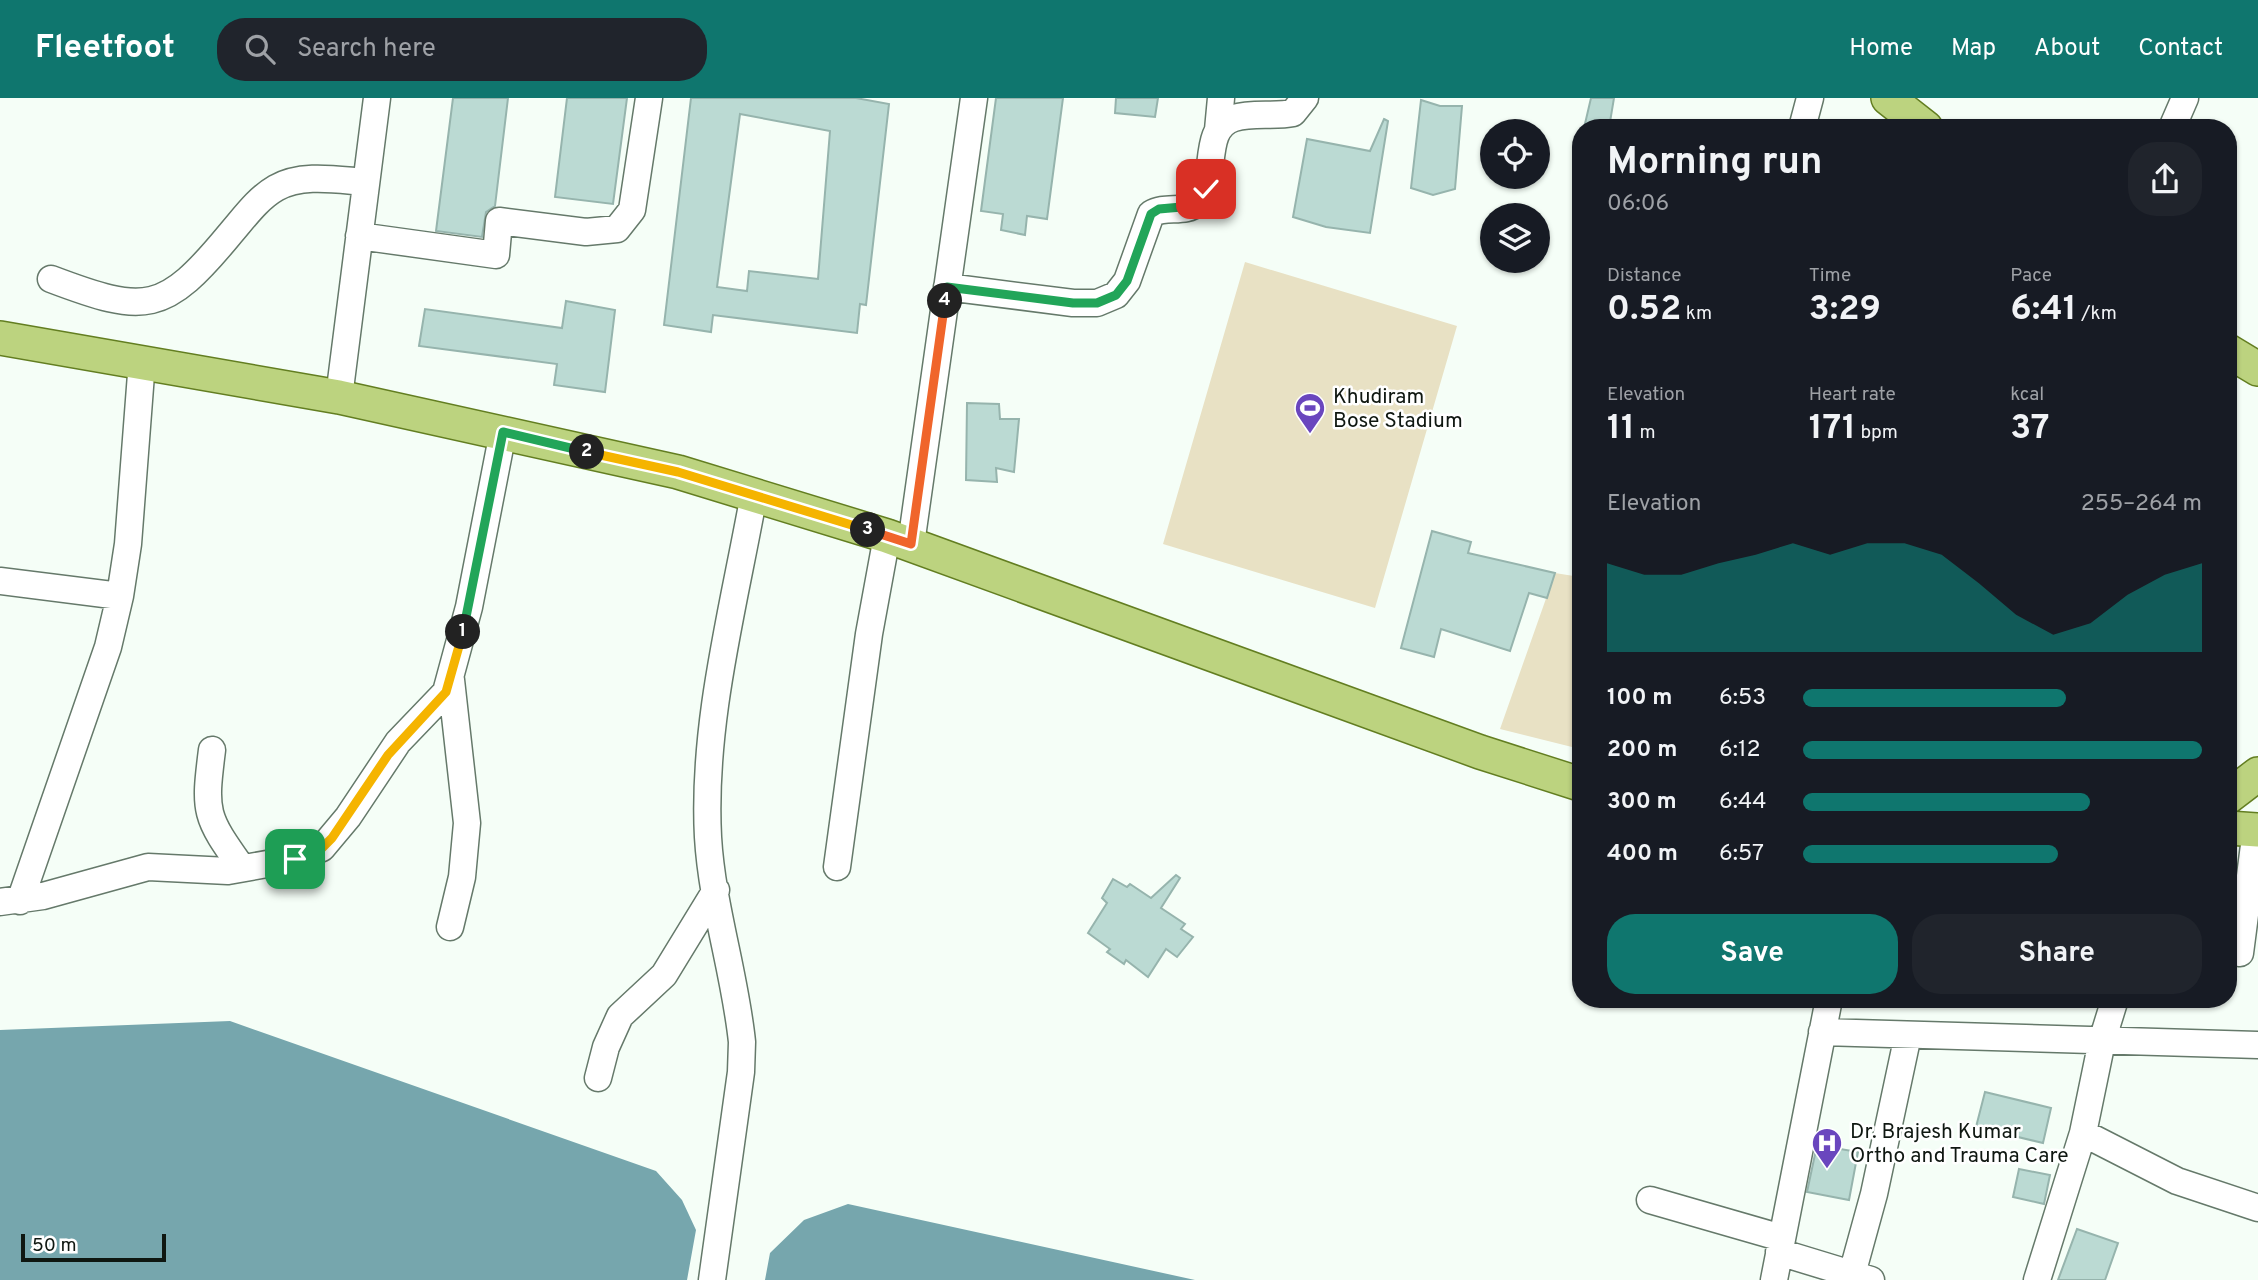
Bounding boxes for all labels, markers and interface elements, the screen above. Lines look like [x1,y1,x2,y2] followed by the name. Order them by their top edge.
[217,18,707,81] search box
[35,28,175,70] text: Fleetfoot
[241,30,279,68] icon: search
[297,33,436,66] text: Search here
[1849,34,1913,64] text: Home
[1951,34,1996,64] text: Map
[2034,34,2100,64] text: About
[2138,34,2223,64] text: Contact
[1480,119,1550,273] map controls
[1480,119,1550,189] button: locate
[1607,139,1823,188] text: Morning run
[2128,142,2202,216] button: share
[1176,159,1236,219] pin
[1187,170,1225,208] icon: check
[1607,190,1669,219] text: 06:06
[1480,203,1550,273] button: layers
[1607,264,1682,288] text: Distance
[1809,264,1851,288] text: Time
[2010,264,2052,288] text: Pace
[928,284,962,318] pin: 4
[938,288,951,312] text: 4
[1607,288,1681,332] text: 0.52
[1809,288,1881,332] text: 3:29
[2010,288,2077,332] text: 6:41
[1681,302,1712,326] text: km
[2077,302,2117,326] text: /km
[1607,383,1685,407] text: Elevation
[1809,383,1896,407] text: Heart rate
[2010,383,2044,407] text: kcal
[1333,384,1463,435] place label: Khudiram Bose Stadium
[1293,391,1327,435] sports icon: Khudiram Bose Stadium
[1607,407,1635,451] text: 11
[1809,407,1856,451] text: 171
[2010,407,2050,451] text: 37
[1635,421,1656,445] text: m
[1856,421,1898,445] text: bpm
[570,434,604,470] pin: 2
[581,439,592,463] text: 2
[1607,490,1702,519] text: Elevation
[2081,490,2202,519] text: 255–264 m
[850,512,886,548] pin: 3
[862,517,873,541] text: 3
[446,614,480,650] pin: 1
[459,619,466,643] text: 1
[1607,684,1672,713] text: 100 m
[1719,684,1766,713] text: 6:53
[1607,736,1677,765] text: 200 m
[1719,736,1761,765] text: 6:12
[1607,788,1677,817] text: 300 m
[1719,788,1766,817] text: 6:44
[265,829,325,889] pin
[276,840,314,878] icon: arrive
[1607,840,1678,869] text: 400 m
[1719,840,1764,869] text: 6:57
[1607,914,1898,994] button: Save
[1912,914,2202,994] button: Share
[1850,1119,2068,1170] place label: Dr. Brajesh Kumar Ortho and Trauma Care
[1810,1126,1844,1170] hospital icon: Dr. Brajesh Kumar Ortho and Trauma Care
[21,1231,166,1263] scale bar
[32,1234,77,1258] text: 50 m

